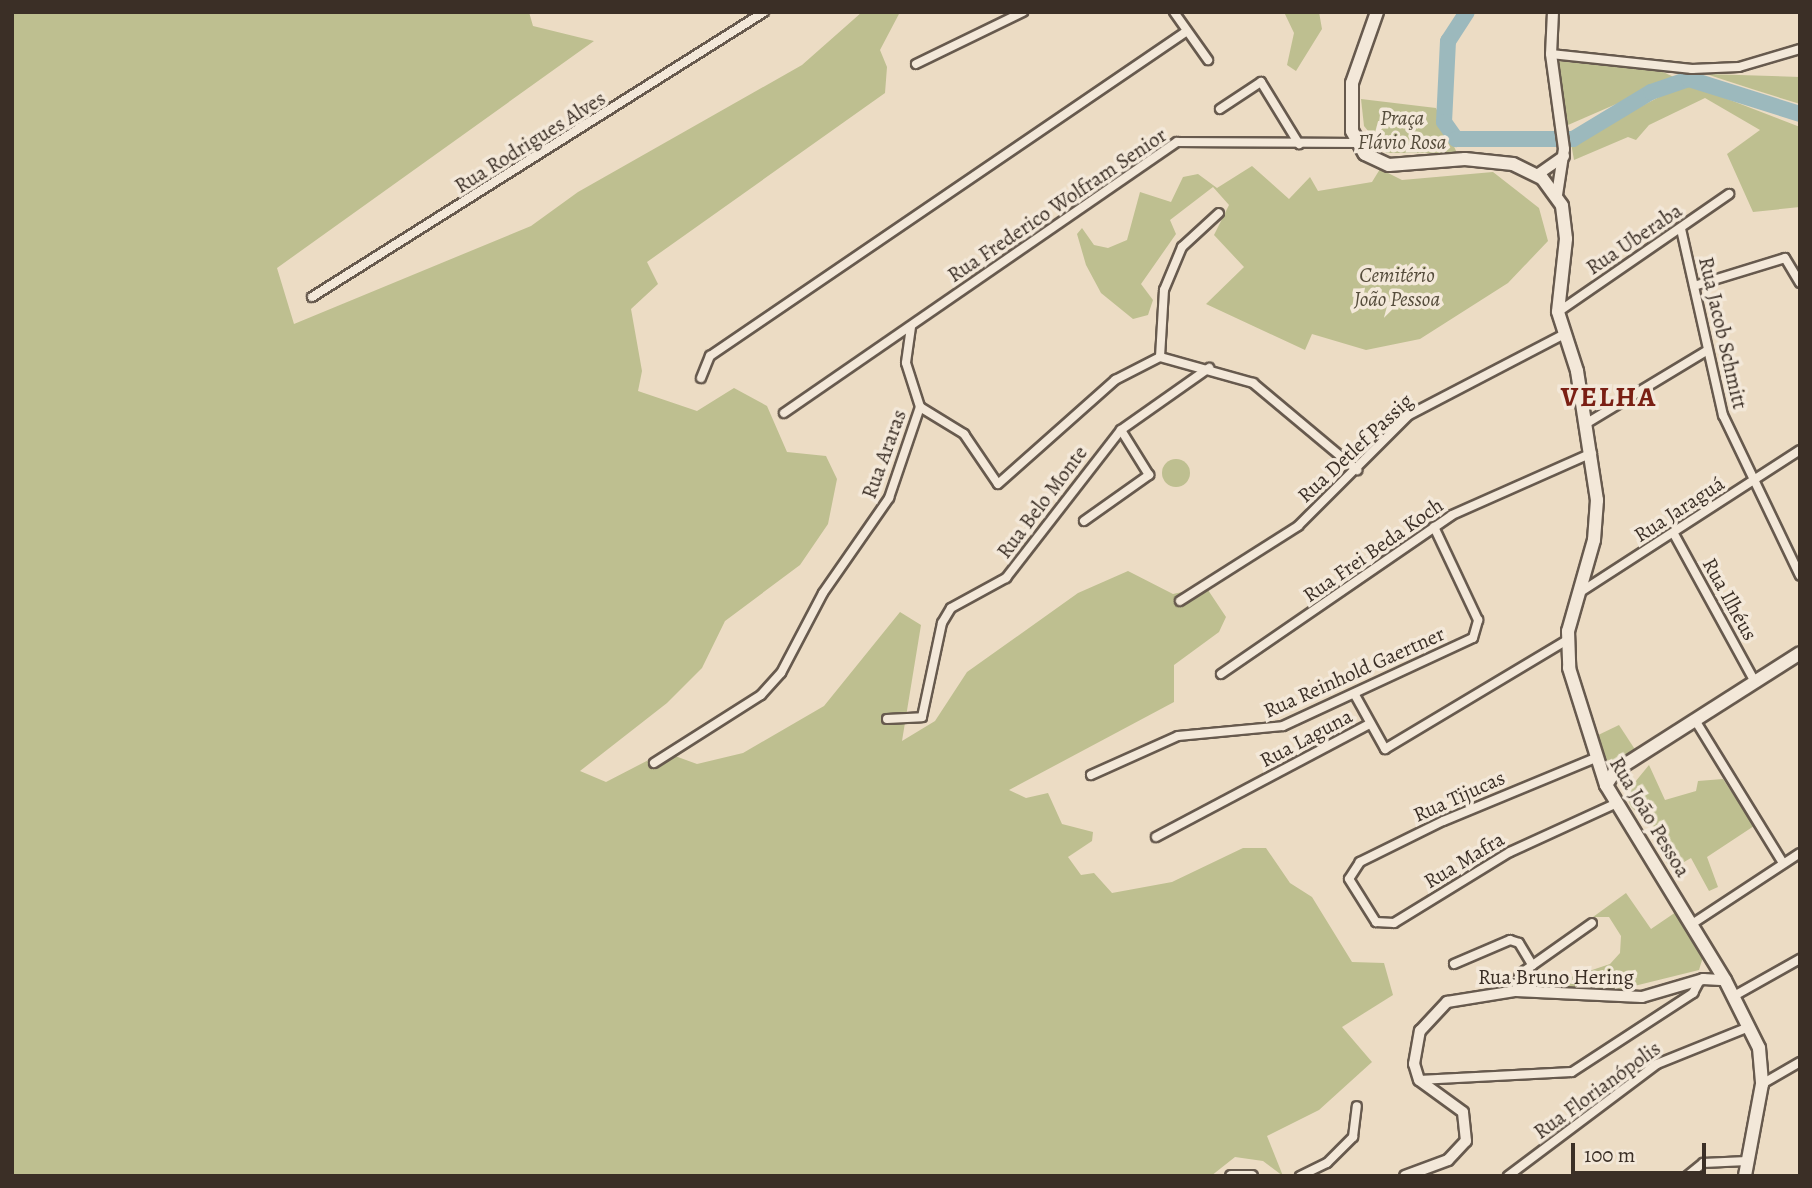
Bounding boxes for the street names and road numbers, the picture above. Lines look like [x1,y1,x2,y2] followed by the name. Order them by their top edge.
[450,85,610,199] street label: Rua Rodrigues Alves
[943,122,1171,288] street label: Rua Frederico Wolfram Senior
[1581,198,1687,280] street label: Rua Uberaba
[1693,254,1753,412] street label: Rua Jacob Schmitt
[1292,388,1418,508] street label: Rua Detlef Passig
[856,406,912,502] street label: Rua Araras
[991,441,1093,563] street label: Rua Belo Monte
[1629,470,1729,548] street label: Rua Jaraguá
[1298,492,1448,608] street label: Rua Frei Beda Koch
[1697,553,1763,645] street label: Rua Ilhéus
[1259,621,1449,723] street label: Rua Reinhold Gaertner
[1255,703,1357,773] street label: Rua Laguna
[1604,752,1696,882] street label: Rua João Pessoa
[1409,765,1509,827] street label: Rua Tijucas
[1419,826,1509,894] street label: Rua Mafra
[1478,964,1634,990] street label: Rua Bruno Hering
[1529,1036,1665,1144] street label: Rua Florianópolis

